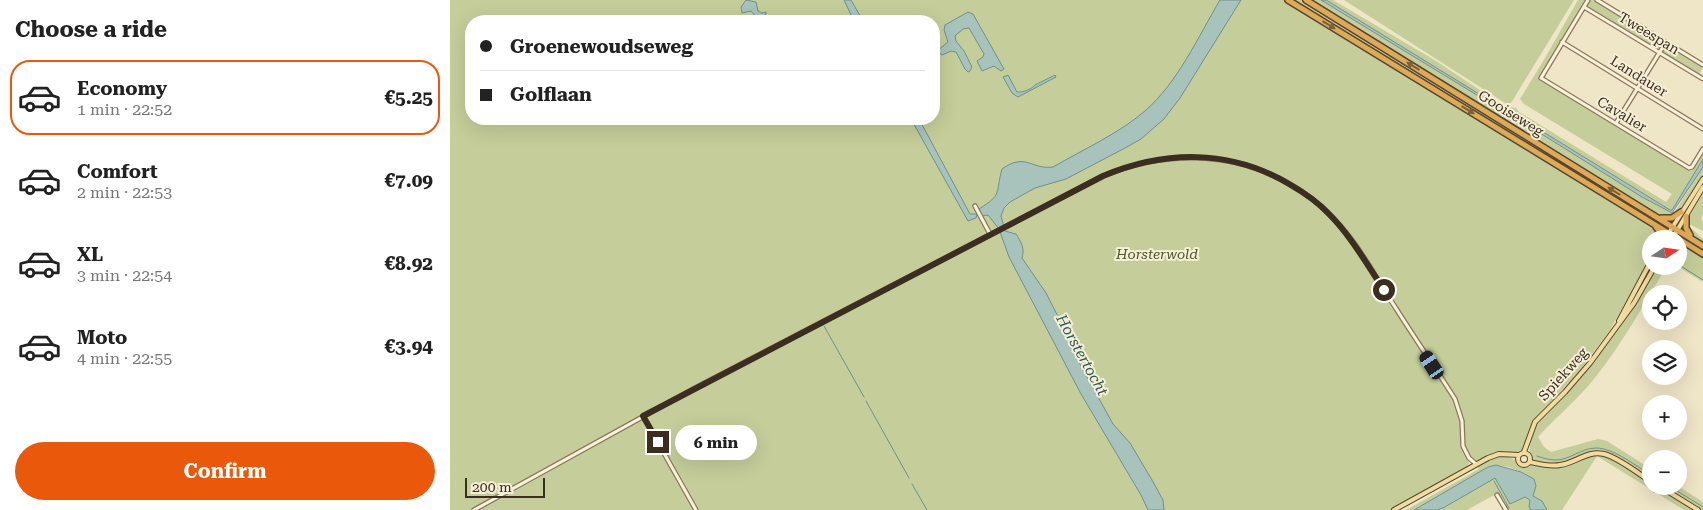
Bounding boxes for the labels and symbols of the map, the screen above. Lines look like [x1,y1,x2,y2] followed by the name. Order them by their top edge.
[1616,9,1682,57] street label: Tweespan
[1323,21,1336,30] one-way arrow
[1608,52,1671,100] street label: Landauer
[1407,61,1420,70] one-way arrow
[1475,87,1547,139] street label: Gooiseweg
[1594,93,1650,135] street label: Cavalier
[1462,105,1475,115] one-way arrow
[1607,186,1621,196] one-way arrow
[1642,230,1688,275] north arrow
[1115,246,1198,262] park label: Horsterwold
[1373,279,1395,301] route start
[1052,310,1112,399] water label: Horstertocht
[1535,344,1591,404] street label: Spiekweg
[1417,348,1446,382] car
[676,424,758,460] callout: 6 min
[647,431,669,453] route end
[465,475,545,498] scale bar

